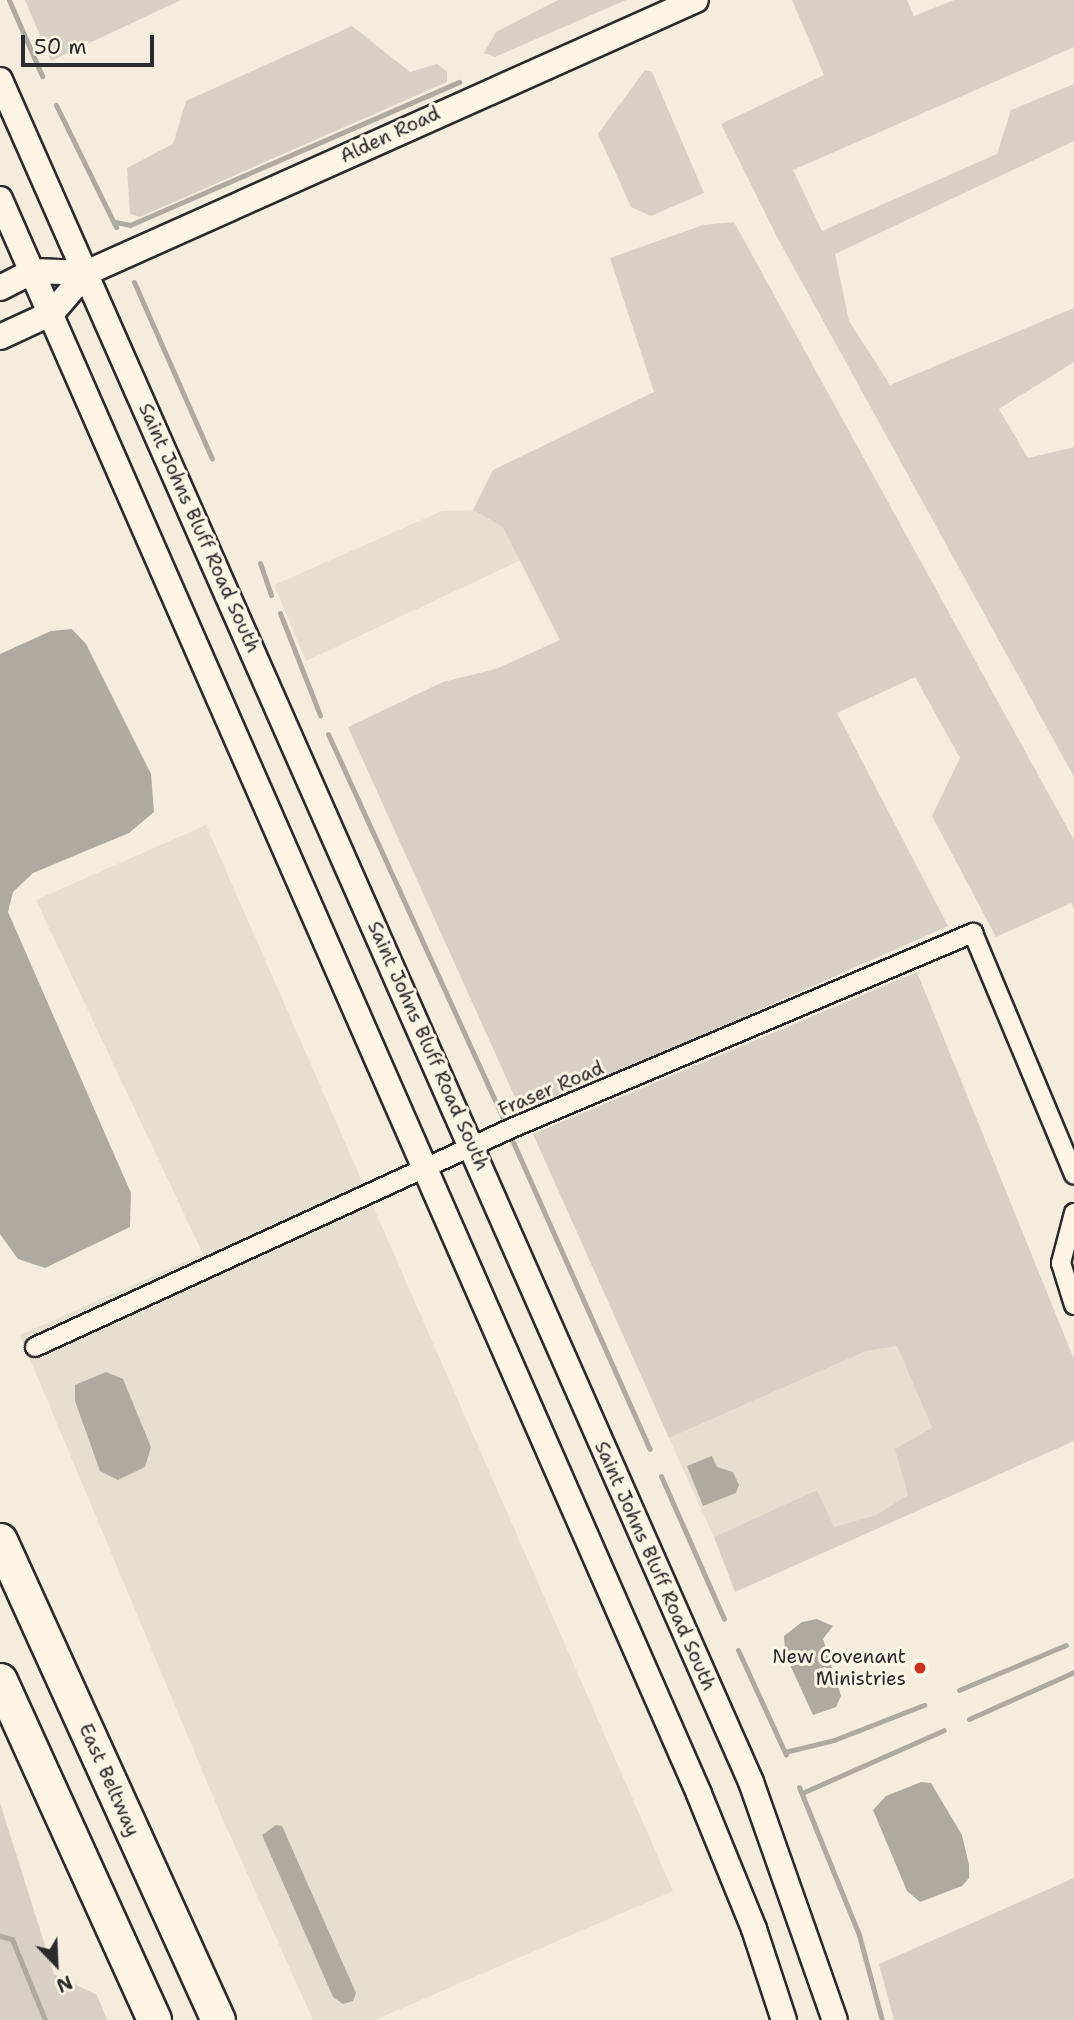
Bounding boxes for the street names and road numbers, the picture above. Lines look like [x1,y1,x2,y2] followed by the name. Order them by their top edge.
[336,102,444,168] street label: Alden Road
[134,400,264,656] street label: Saint Johns Bluff Road South
[363,918,493,1174] street label: Saint Johns Bluff Road South
[495,1057,607,1121] street label: Fraser Road
[590,1438,720,1694] street label: Saint Johns Bluff Road South
[74,1720,144,1840] street label: East Beltway

